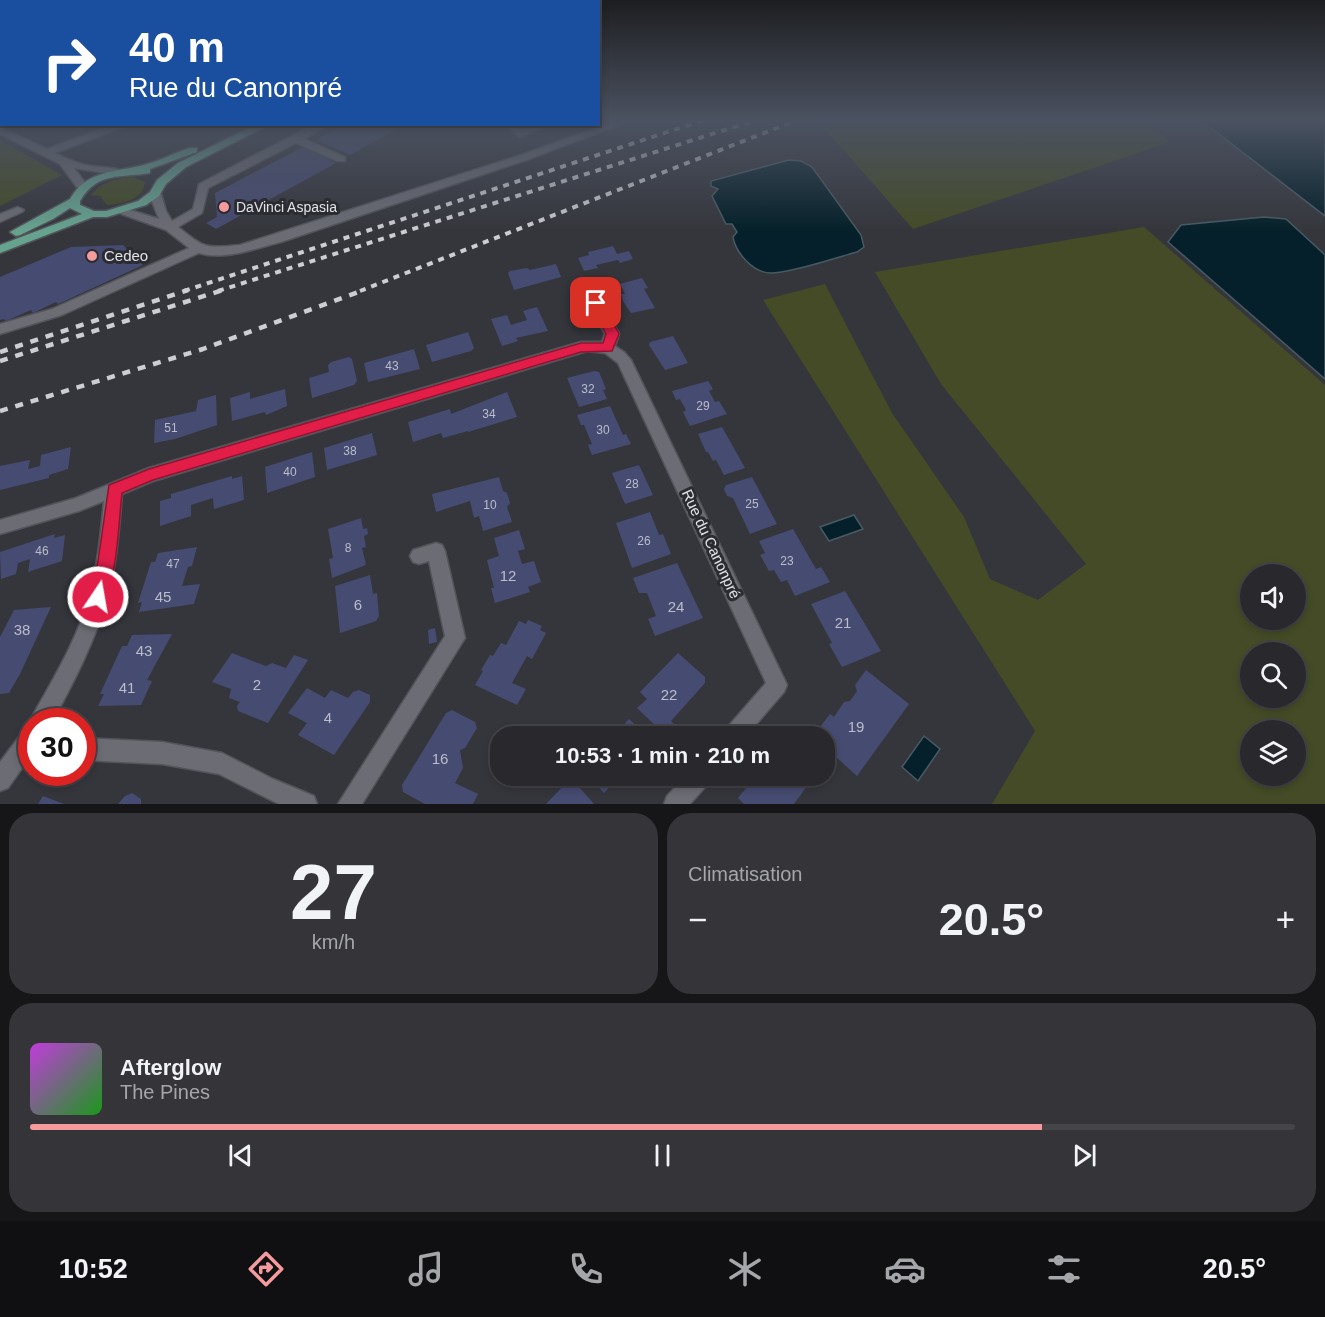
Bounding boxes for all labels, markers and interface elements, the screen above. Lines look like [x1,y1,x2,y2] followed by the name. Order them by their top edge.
[30,24,108,102] icon: right
[129,24,225,71] text: 40 m
[129,73,342,103] text: Rue du Canonpré
[236,199,337,215] place label: DaVinci Aspasia
[217,200,231,214] marker: DaVinci Aspasia
[104,247,148,264] place label: Cedeo
[85,249,99,263] marker: Cedeo
[570,277,621,328] pin
[579,286,612,319] icon: arrive
[385,359,399,373] house number: 43
[581,382,595,396] house number: 32
[696,399,710,413] house number: 29
[482,407,496,421] house number: 34
[164,421,178,435] house number: 51
[596,423,610,437] house number: 30
[343,444,357,458] house number: 38
[283,465,297,479] house number: 40
[625,477,639,491] house number: 28
[679,487,744,601] street label: Rue du Canonpré
[745,497,759,511] house number: 25
[483,498,497,512] house number: 10
[637,534,651,548] house number: 26
[345,541,352,555] house number: 8
[35,544,49,558] house number: 46
[780,554,794,568] house number: 23
[166,557,180,571] house number: 47
[1240,564,1306,786] map controls
[1240,564,1306,630] button: sound
[66,565,130,629] position arrow
[500,567,516,584] house number: 12
[155,588,171,605] house number: 45
[354,596,362,613] house number: 6
[668,598,684,615] house number: 24
[835,614,851,631] house number: 21
[14,621,30,638] house number: 38
[136,642,152,659] house number: 43
[1240,642,1306,708] button: search
[253,676,261,693] house number: 2
[119,679,135,696] house number: 41
[661,686,677,703] house number: 22
[18,708,96,786] speed limit sign: 30
[324,709,332,726] house number: 4
[848,718,864,735] house number: 19
[1240,720,1306,786] button: layers
[555,743,770,768] text: 10:53 · 1 min · 210 m
[432,750,448,767] house number: 16
[290,848,377,936] text: 27
[688,863,802,885] text: Climatisation
[939,894,1044,945] text: 20.5°
[688,901,707,938] text: −
[1276,901,1295,938] text: +
[312,931,355,953] text: km/h
[120,1055,221,1080] text: Afterglow
[120,1081,210,1103] text: The Pines
[224,1139,257,1172] icon: previous
[646,1139,679,1172] icon: pause
[1068,1139,1101,1172] icon: next
[245,1248,287,1290] icon: directions
[405,1248,447,1290] icon: music
[565,1248,607,1290] icon: phone
[724,1248,766,1290] icon: climate
[884,1248,926,1290] icon: car
[1043,1248,1085,1290] icon: filters
[59,1254,128,1284] text: 10:52
[1203,1254,1266,1284] text: 20.5°

